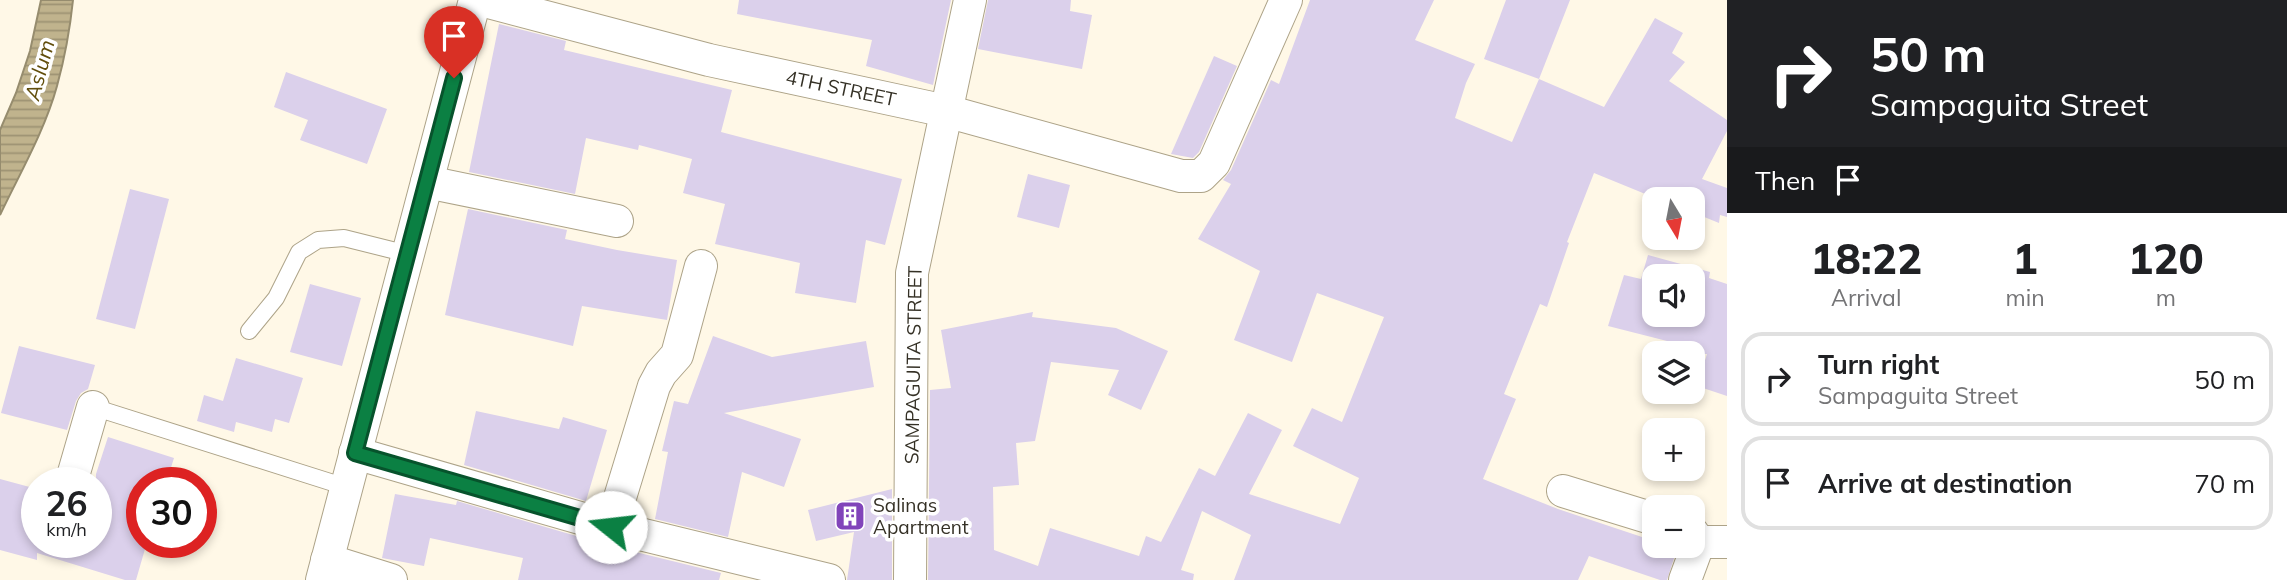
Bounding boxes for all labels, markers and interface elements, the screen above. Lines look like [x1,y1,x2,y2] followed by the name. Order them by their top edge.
[424,6,484,78] pin
[435,17,473,55] icon: arrive
[1870,23,1986,84] text: 50 m
[1755,28,1846,119] icon: right
[18,37,60,104] water label: Aslum
[784,65,899,112] street label: 4TH STREET
[1870,84,2148,124] text: Sampaguita Street
[1829,161,1867,199] icon: arrive
[1755,164,1815,197] text: Then
[1642,187,1704,250] north arrow
[1642,187,1705,558] map controls
[1810,232,1922,285] text: 18:22
[2012,232,2038,285] text: 1
[2128,232,2204,285] text: 120
[1642,264,1705,327] button: sound
[899,265,927,464] street label: SAMPAGUITA STREET
[1831,283,1901,312] text: Arrival
[2005,283,2045,312] text: min
[2156,283,2176,312] text: m
[1642,341,1705,404] button: layers
[1818,348,1939,381] text: Turn right
[1759,360,1797,398] icon: right
[2194,363,2255,396] text: 50 m
[1818,381,2018,410] text: Sampaguita Street
[1642,418,1705,481] button: +
[1759,464,1797,502] icon: arrive
[126,467,217,558] speed limit sign: 30
[1818,467,2073,500] text: Arrive at destination
[2194,467,2255,500] text: 70 m
[45,481,88,525] text: 26
[574,490,648,564] position arrow
[873,493,969,539] place label: Salinas Apartment
[1642,495,1705,558] button: −
[833,499,867,533] building icon: Salinas Apartment
[46,518,87,541] text: km/h

